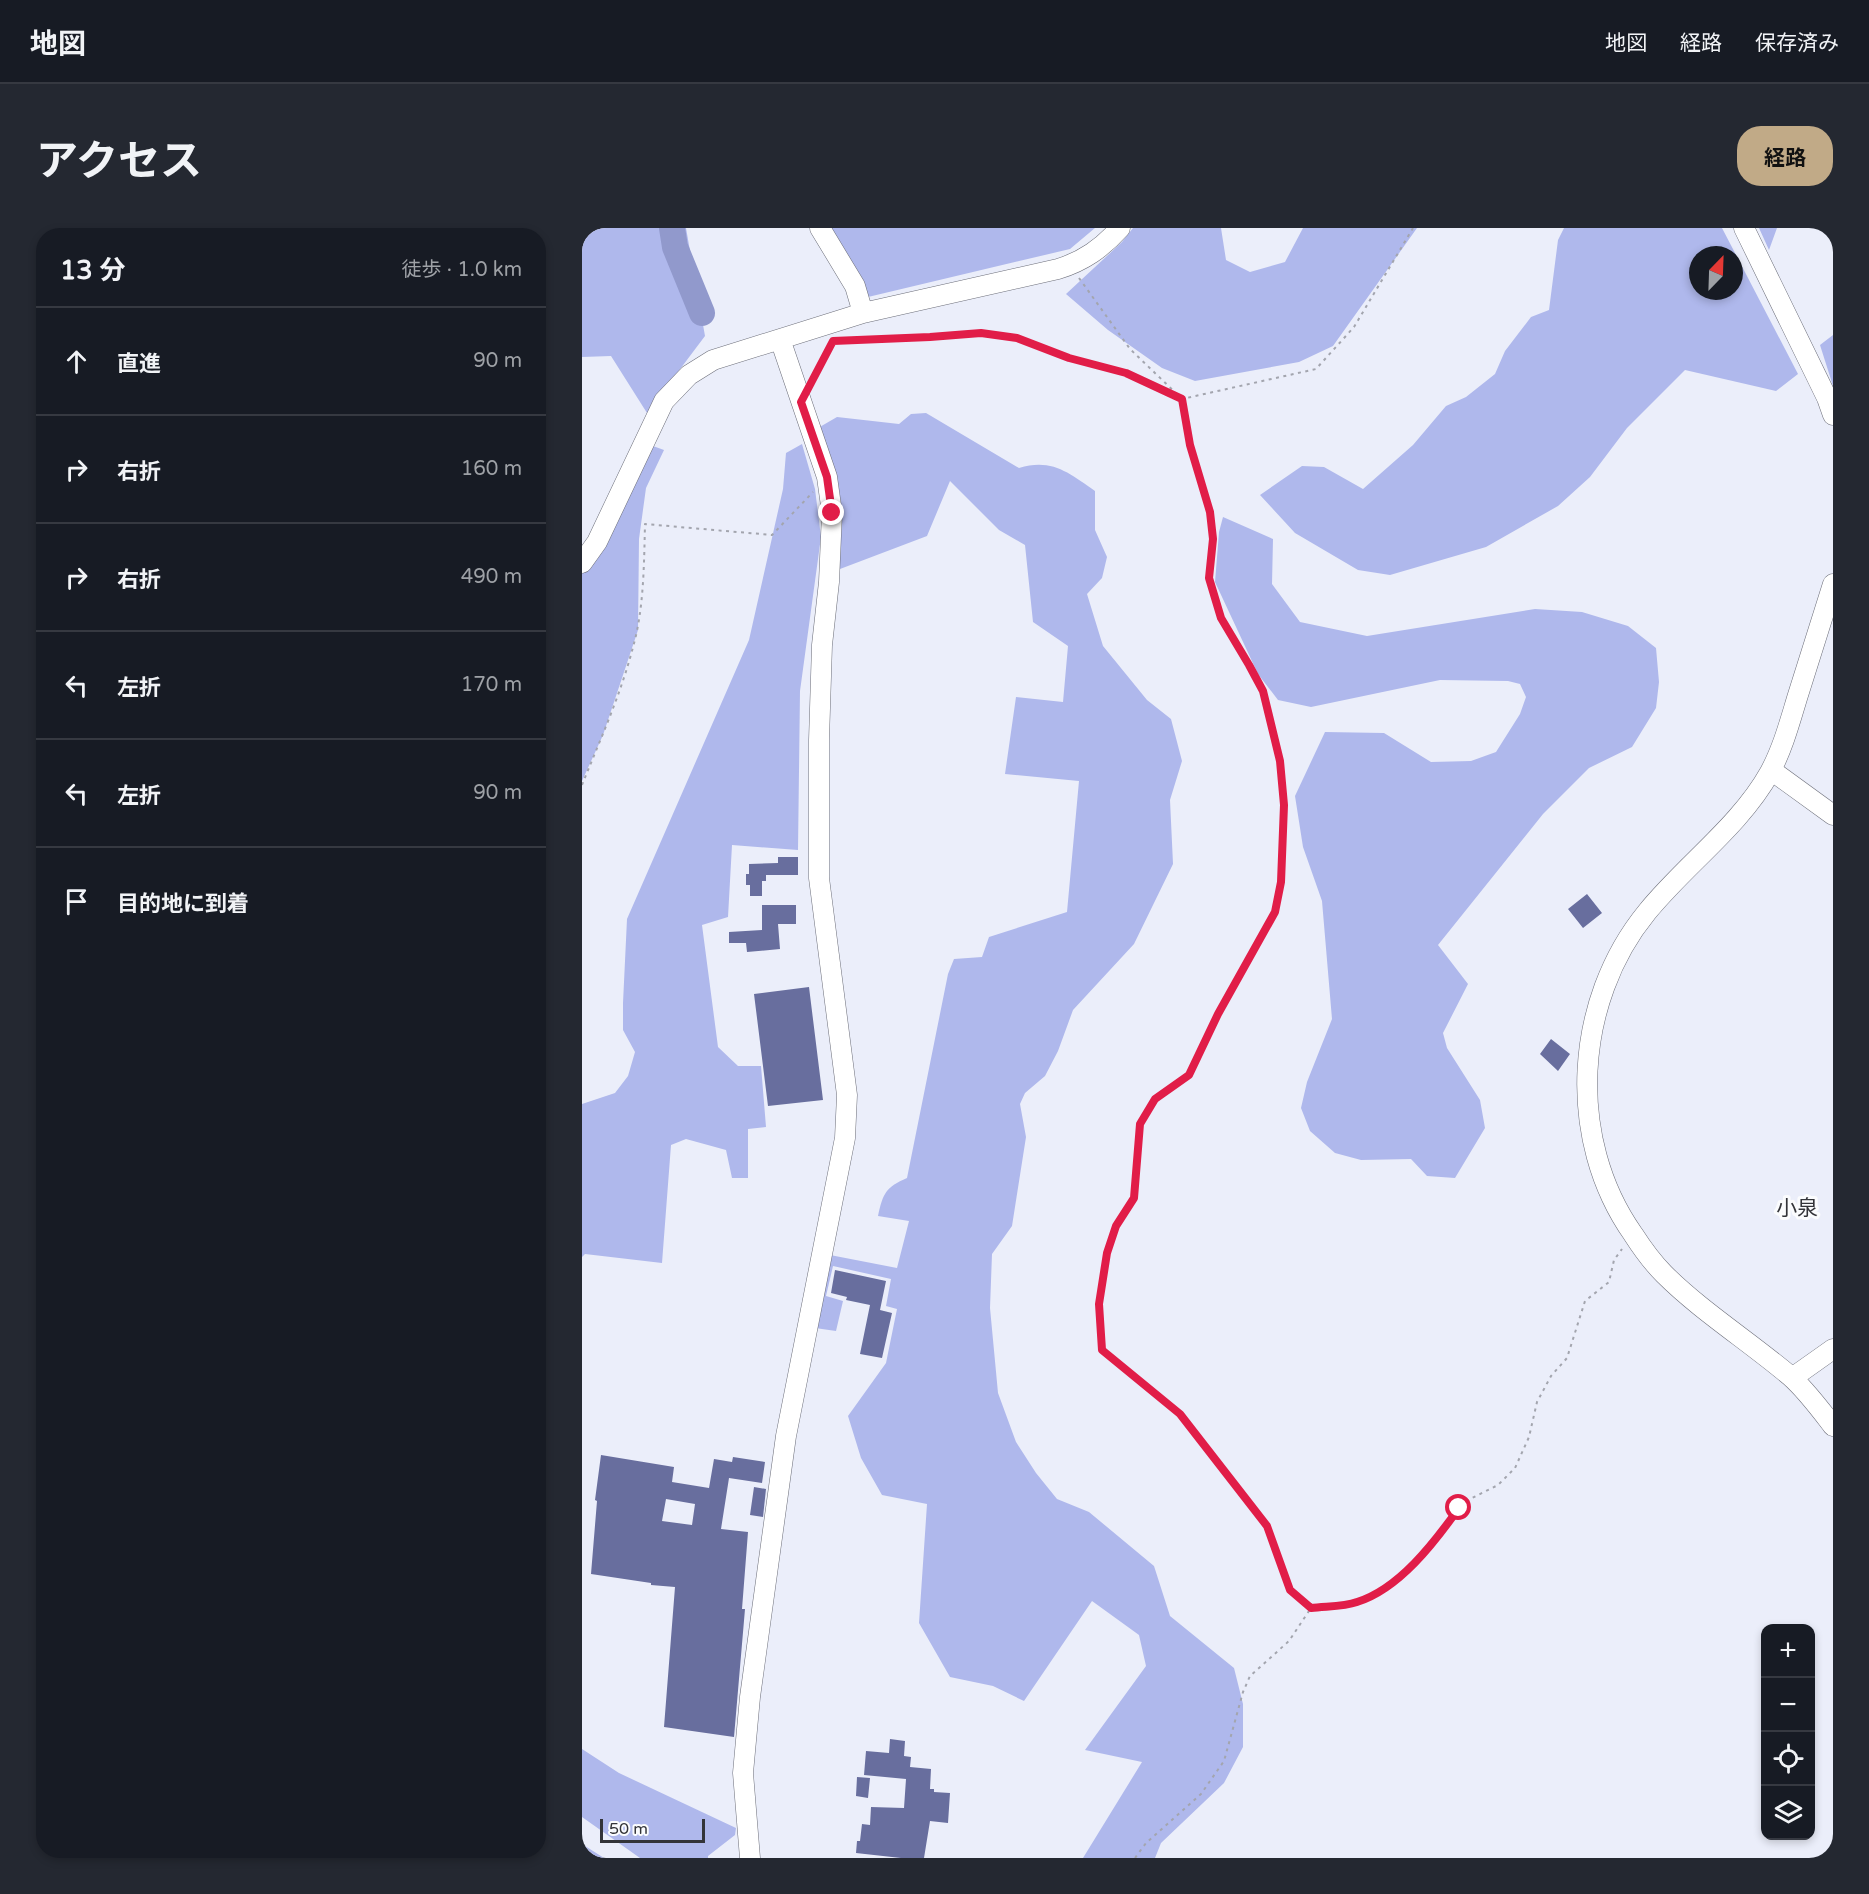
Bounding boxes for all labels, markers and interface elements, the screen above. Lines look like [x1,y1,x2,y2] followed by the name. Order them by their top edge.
[30,27,86,61] text: 地図
[1605,31,1647,56] text: 地図
[1680,31,1722,56] text: 経路
[1755,31,1839,56] text: 保存済み
[1737,126,1833,186] button: 経路
[36,136,202,187] text: アクセス
[1689,246,1743,300] north arrow
[60,255,125,286] text: 13 分
[402,258,522,282] text: 徒歩 · 1.0 km
[60,345,93,378] icon: ahead
[473,349,522,373] text: 90 m
[117,351,161,377] text: 直進
[60,453,93,486] icon: right
[461,457,522,481] text: 160 m
[117,459,161,485] text: 右折
[818,499,844,525] route end
[60,561,93,594] icon: right
[461,565,522,589] text: 490 m
[117,567,161,593] text: 右折
[60,669,93,702] icon: left
[461,673,522,697] text: 170 m
[117,675,161,701] text: 左折
[60,777,93,810] icon: left
[473,781,522,805] text: 90 m
[117,783,161,809] text: 左折
[60,885,93,918] icon: arrive
[117,891,249,917] text: 目的地に到着
[1776,1196,1818,1221] district label: 小泉
[1445,1494,1471,1520] route start
[1761,1624,1815,1840] map controls
[1761,1624,1815,1678] button: +
[1761,1678,1815,1732] button: −
[1761,1732,1815,1786] button: locate
[1761,1786,1815,1840] button: layers
[600,1816,705,1844] scale bar
[609,1819,648,1839] text: 50 m

